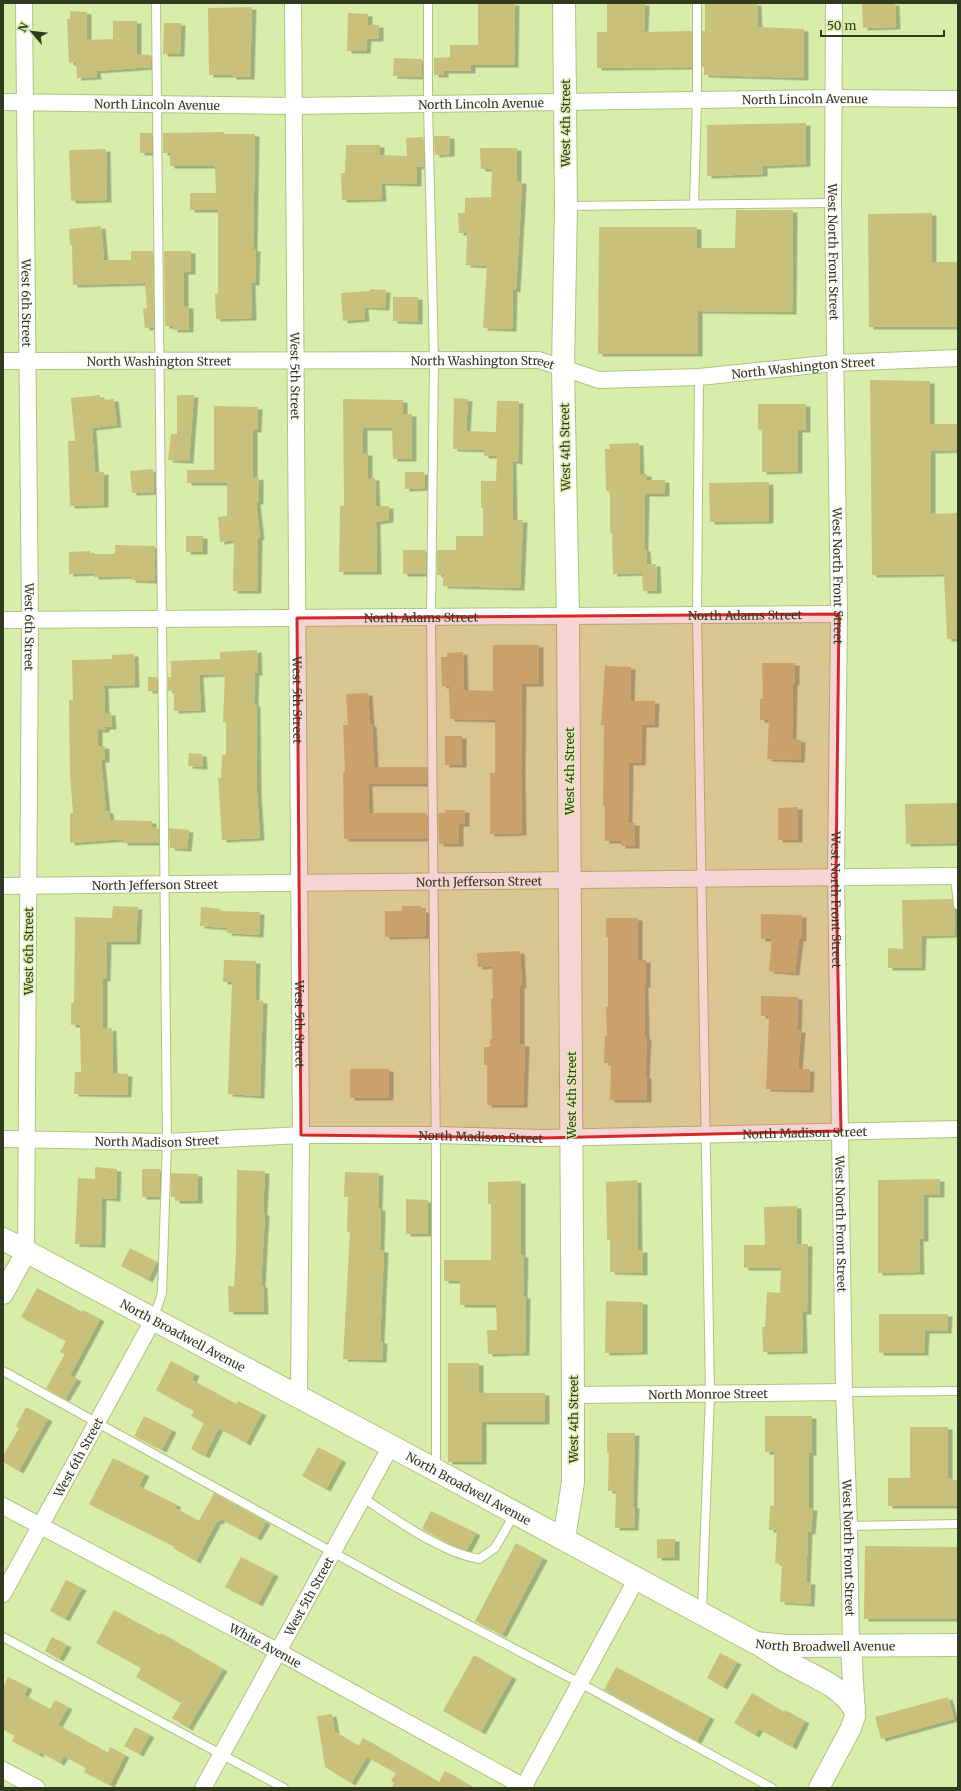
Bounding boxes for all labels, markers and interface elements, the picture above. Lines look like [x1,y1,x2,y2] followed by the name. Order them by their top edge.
[12,12,52,52] north arrow
[821,12,944,38] scale bar
[827,18,856,33] text: 50 m
[15,20,32,34] text: N
[558,79,573,168] street label: West 4th Street
[742,90,868,107] street label: North Lincoln Avenue
[418,95,544,112] street label: North Lincoln Avenue
[94,96,220,112] street label: North Lincoln Avenue
[825,182,842,321] street label: West North Front Street
[19,258,35,347] street label: West 6th Street
[288,331,303,420] street label: West 5th Street
[411,352,557,372] street label: North Washington Street
[87,353,231,368] street label: North Washington Street
[731,354,876,381] street label: North Washington Street
[557,403,573,492] street label: West 4th Street
[830,506,847,645] street label: West North Front Street
[22,582,38,671] street label: West 6th Street
[688,607,802,623] street label: North Adams Street
[364,609,478,625] street label: North Adams Street
[290,655,306,744] street label: West 5th Street
[562,727,577,816] street label: West 4th Street
[828,830,845,969] street label: West North Front Street
[416,873,542,889] street label: North Jefferson Street
[92,876,218,893] street label: North Jefferson Street
[21,907,36,996] street label: West 6th Street
[292,979,308,1068] street label: West 5th Street
[564,1051,579,1140] street label: West 4th Street
[742,1123,867,1141] street label: North Madison Street
[418,1127,544,1146] street label: North Madison Street
[95,1132,220,1150] street label: North Madison Street
[833,1154,850,1293] street label: West North Front Street
[118,1296,248,1375] street label: North Broadwell Avenue
[566,1375,581,1464] street label: West 4th Street
[648,1385,768,1402] street label: North Monroe Street
[50,1415,106,1500] street label: West 6th Street
[404,1448,534,1528] street label: North Broadwell Avenue
[840,1478,858,1617] street label: West North Front Street
[280,1554,336,1639] street label: West 5th Street
[226,1619,304,1670] street label: White Avenue
[755,1635,895,1654] street label: North Broadwell Avenue

